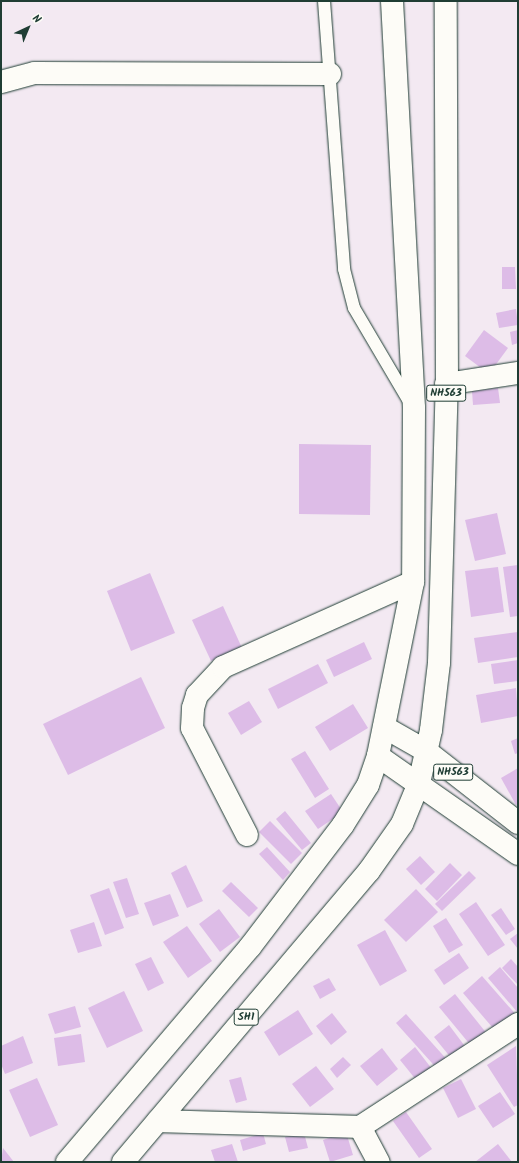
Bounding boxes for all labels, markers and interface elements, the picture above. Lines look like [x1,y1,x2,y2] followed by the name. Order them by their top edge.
[8,8,48,48] north arrow
[28,10,45,28] text: N
[426,384,466,402] road number: NH563
[433,763,473,781] road number: NH563
[233,1008,259,1026] road number: SH1

